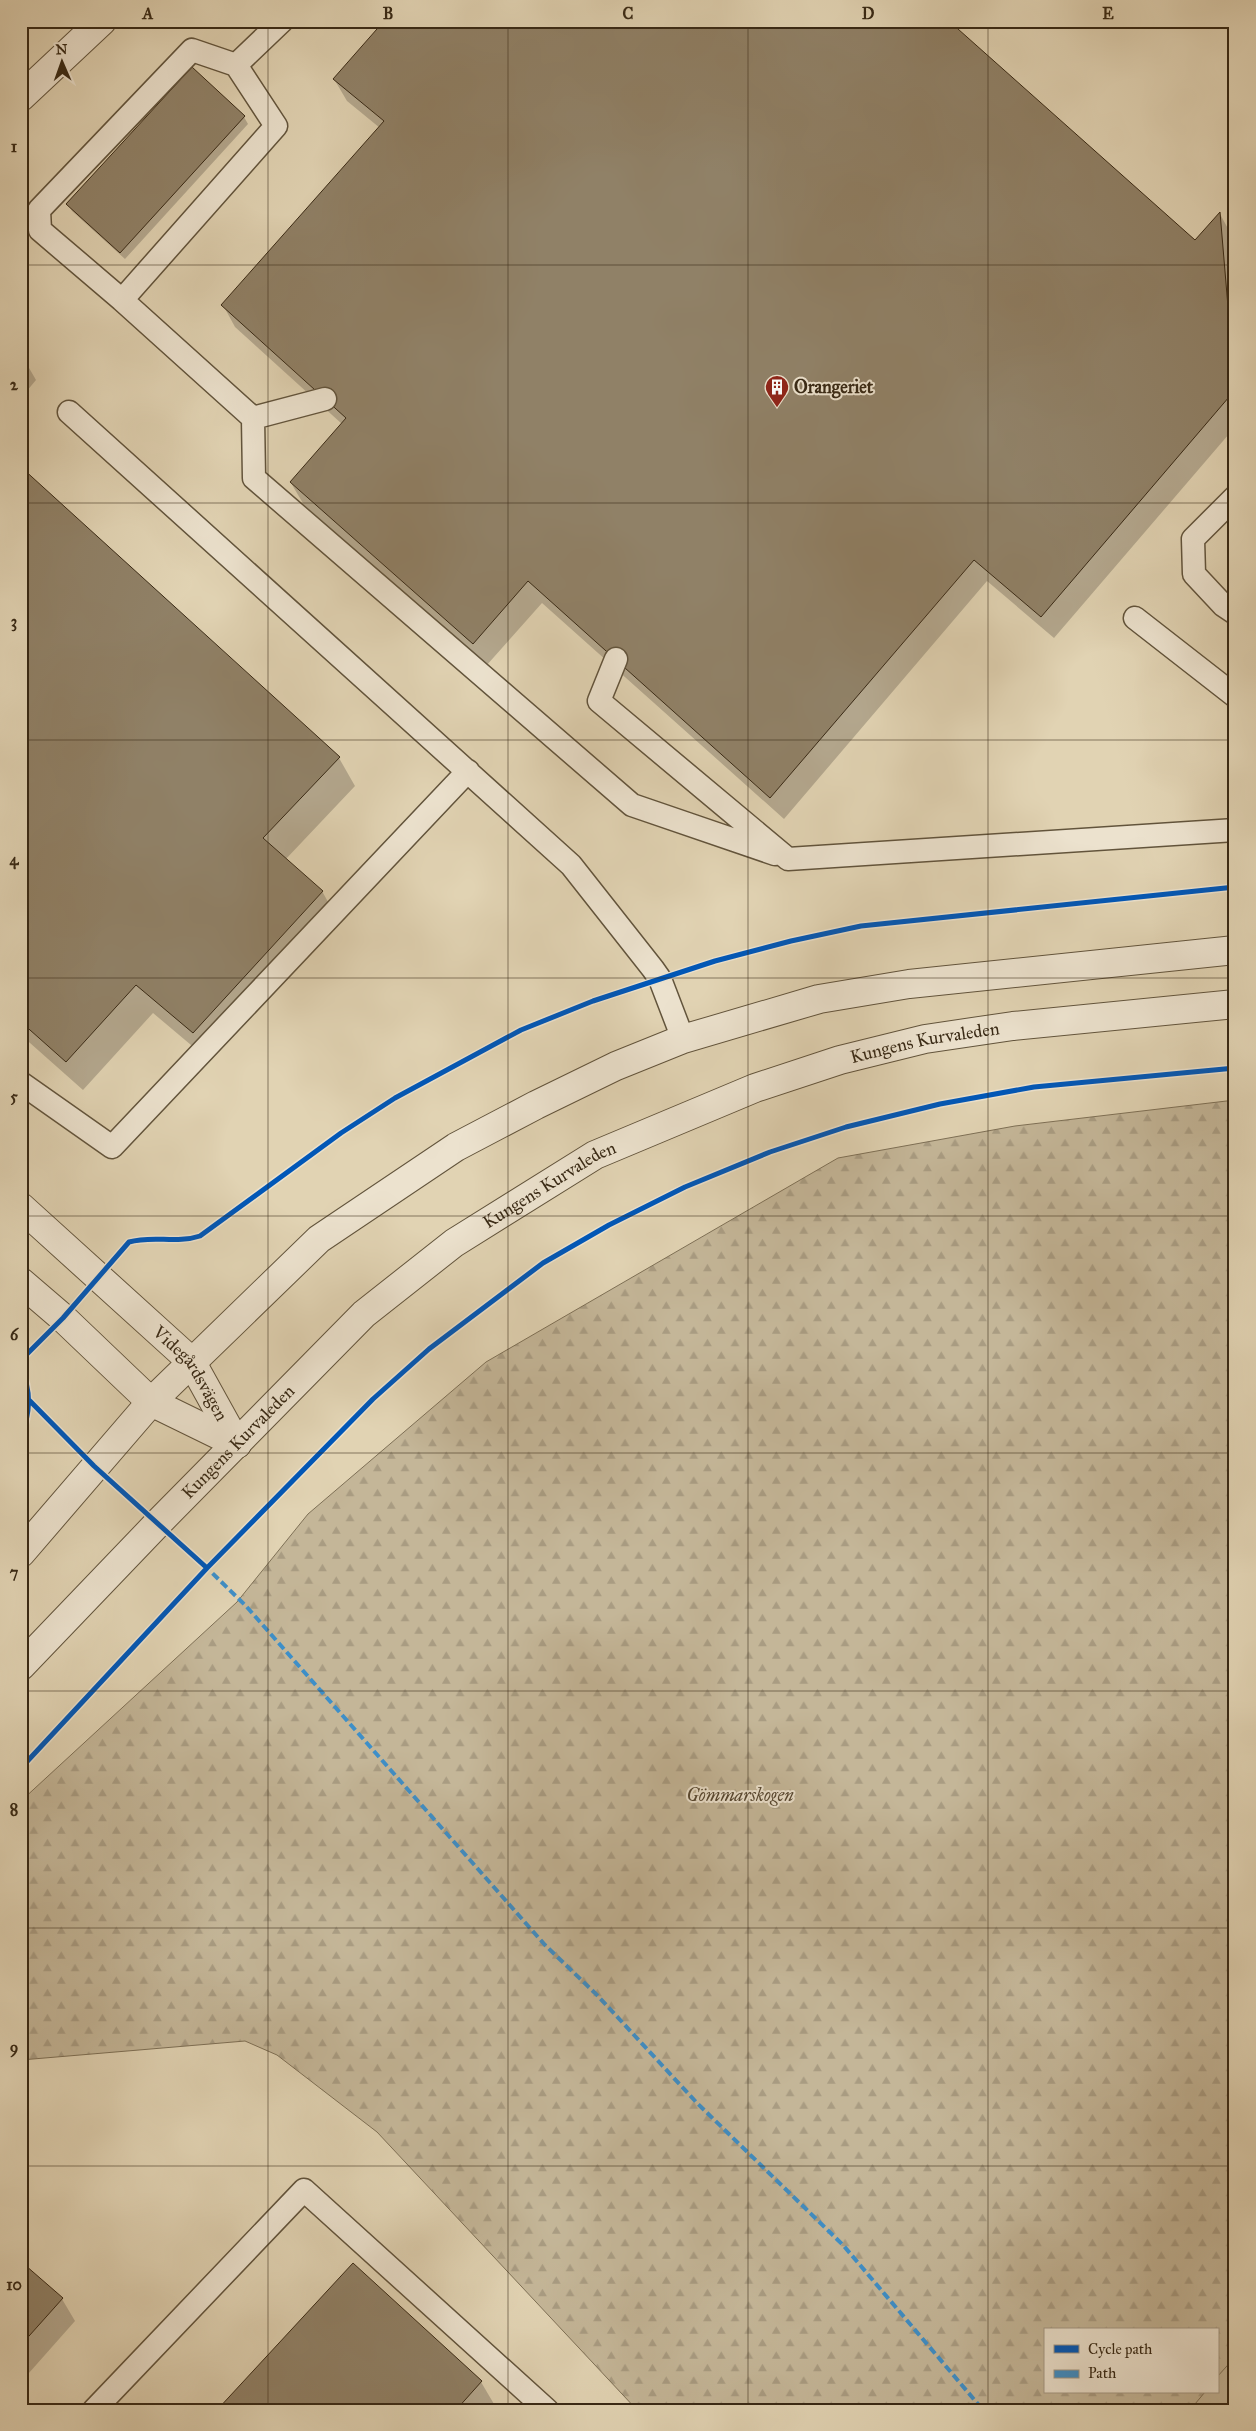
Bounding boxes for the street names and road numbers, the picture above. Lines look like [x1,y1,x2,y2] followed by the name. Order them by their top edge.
[848,1017,1001,1068] street label: Kungens Kurvaleden
[479,1136,619,1233] street label: Kungens Kurvaleden
[148,1320,233,1425] street label: Videgårdsvägen
[177,1380,299,1504] street label: Kungens Kurvaleden

